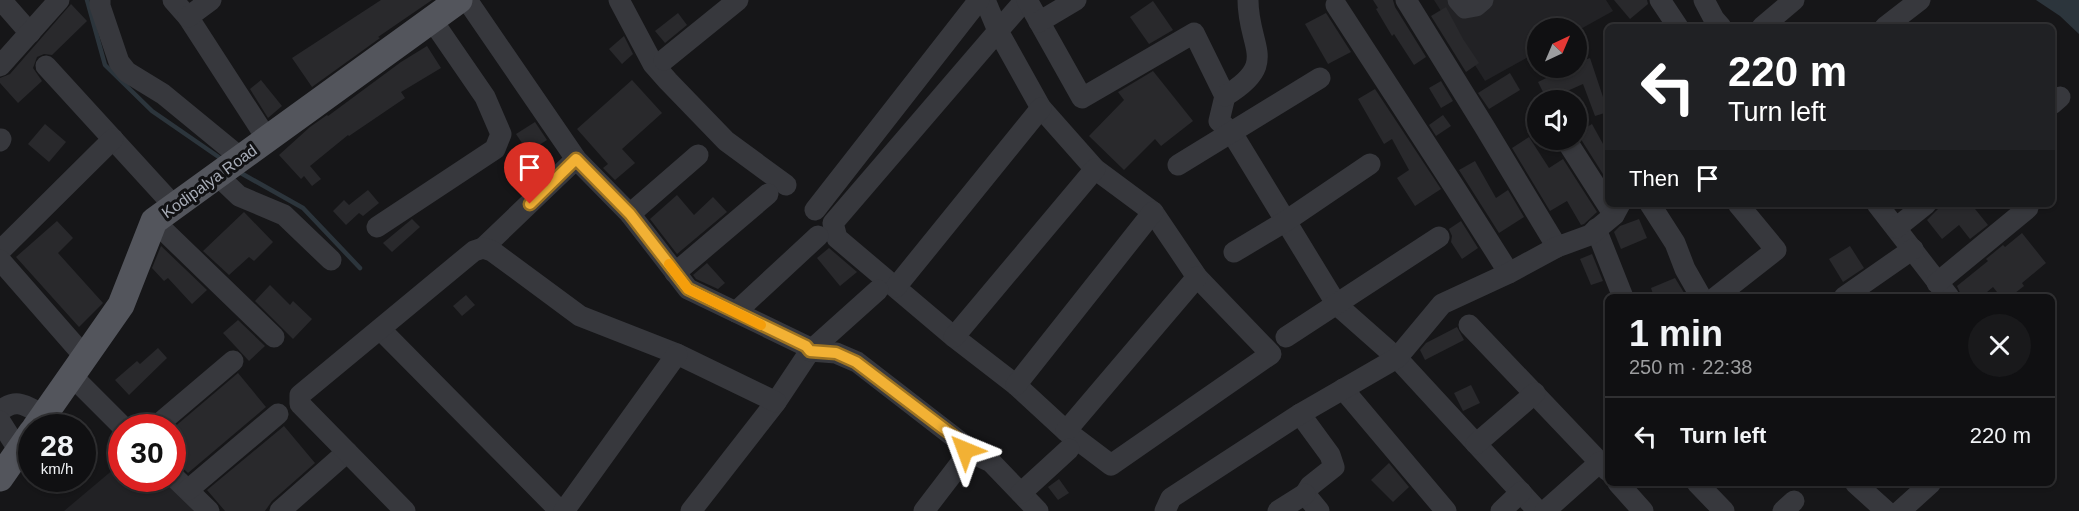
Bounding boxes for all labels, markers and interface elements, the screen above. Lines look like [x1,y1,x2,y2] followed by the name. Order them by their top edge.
[1527,18,1587,78] north arrow
[1527,18,1587,150] map controls
[1629,48,1707,126] icon: left
[1728,48,1847,95] text: 220 m
[1527,90,1587,150] button: sound
[1728,97,1826,127] text: Turn left
[159,141,260,221] street label: Kodipalya Road
[504,142,555,204] pin
[513,151,546,184] icon: arrive
[1691,162,1724,195] icon: arrive
[1629,166,1679,191] text: Then
[1629,313,1723,354] text: 1 min
[1968,314,2031,377] button: close
[1629,356,1752,378] text: 250 m · 22:38
[108,414,186,492] speed limit sign: 30
[933,418,997,482] position arrow
[1629,420,1662,453] icon: left
[1680,423,1766,448] text: Turn left
[1970,423,2031,448] text: 220 m
[40,429,74,462] text: 28
[41,460,73,477] text: km/h

